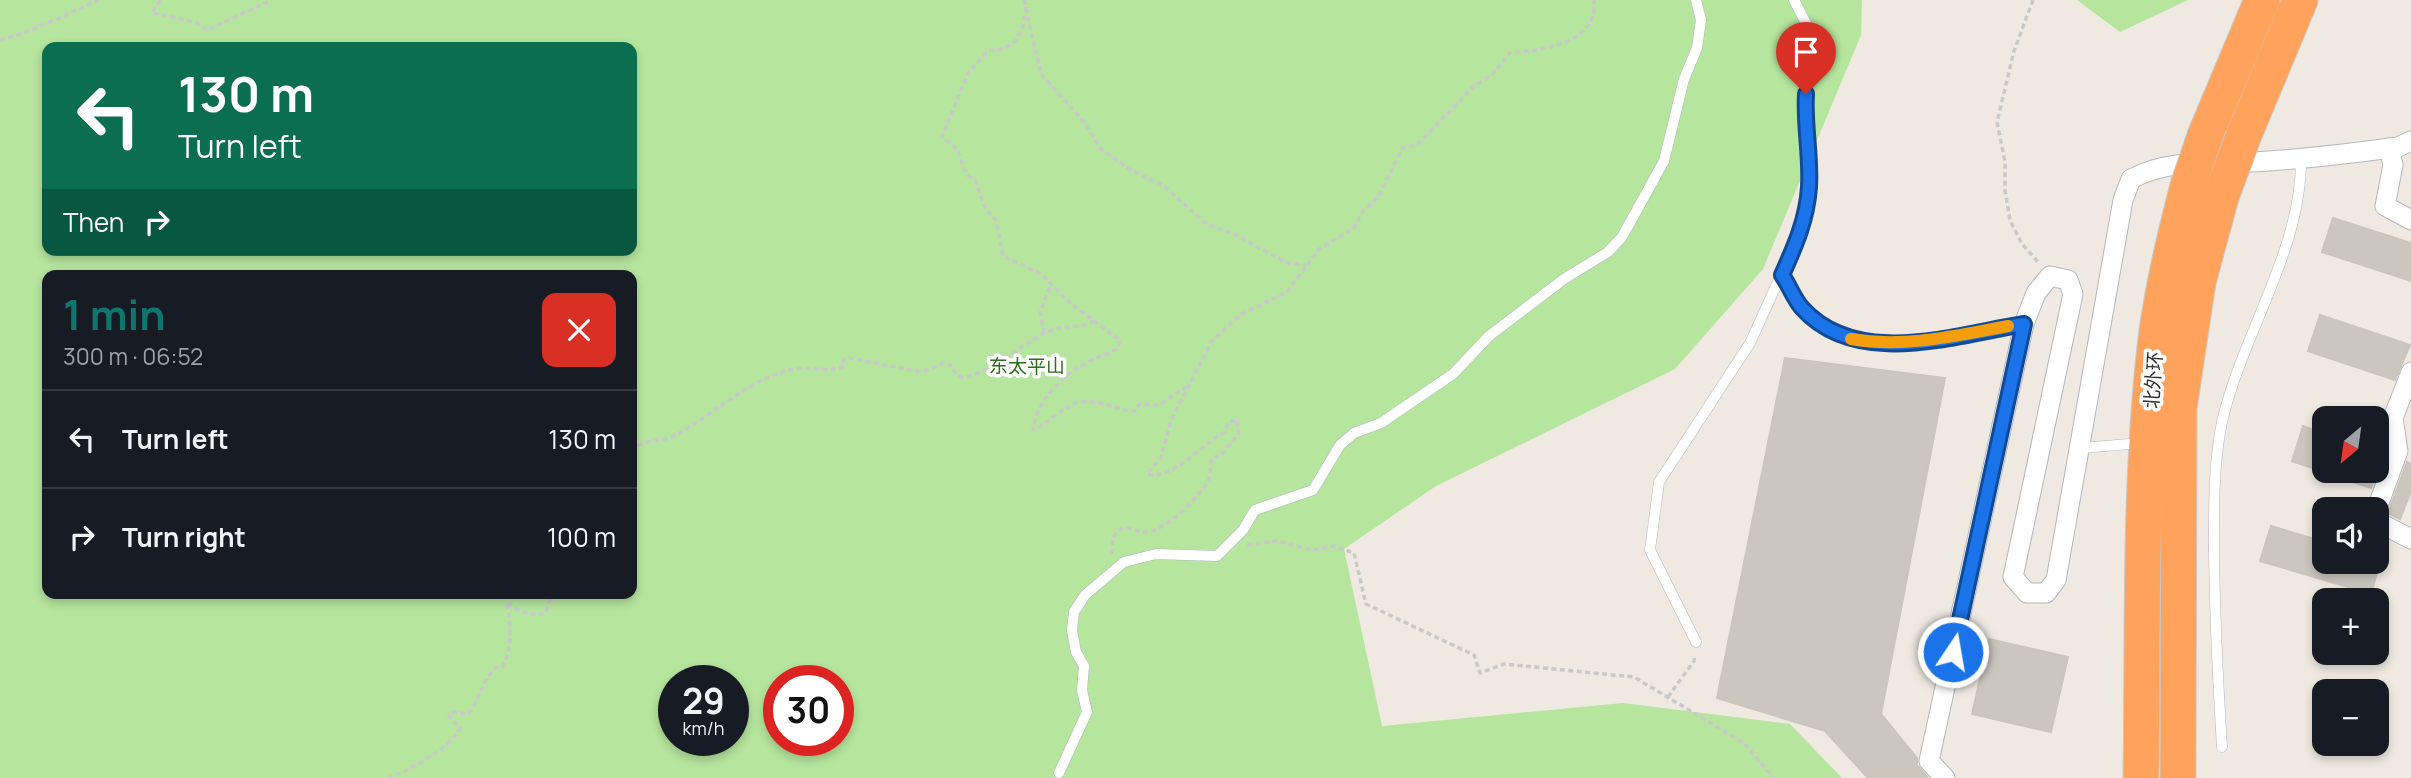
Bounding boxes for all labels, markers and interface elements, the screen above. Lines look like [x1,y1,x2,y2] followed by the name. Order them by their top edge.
[1776,22,1836,94] pin
[1787,33,1825,71] icon: arrive
[178,60,314,127] text: 130 m
[63,70,154,161] icon: left
[178,124,302,168] text: Turn left
[138,203,176,241] icon: right
[63,204,124,240] text: Then
[63,285,166,343] text: 1 min
[542,293,616,367] button: close
[63,340,203,372] text: 300 m · 06:52
[2138,351,2168,409] street label: 北外环
[989,353,1065,379] park label: 东太平山
[2312,406,2389,483] north arrow
[2312,406,2389,756] map controls
[63,420,101,458] icon: left
[122,421,229,457] text: Turn left
[548,421,616,457] text: 130 m
[2312,497,2389,574] button: sound
[63,518,101,556] icon: right
[122,519,246,555] text: Turn right
[547,519,616,555] text: 100 m
[2312,588,2389,665] button: +
[1916,615,1990,689] position arrow
[763,665,854,756] speed limit sign: 30
[682,677,725,725] text: 29
[2312,679,2389,756] button: −
[683,716,724,740] text: km/h

